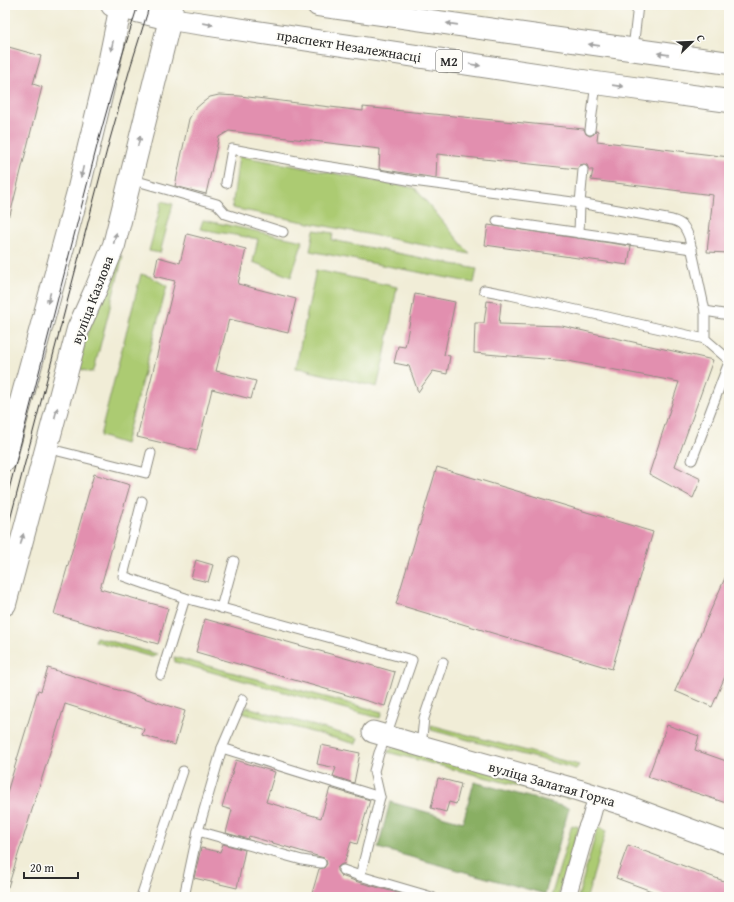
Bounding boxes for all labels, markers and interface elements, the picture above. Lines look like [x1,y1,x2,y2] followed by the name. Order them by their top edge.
[202,21,214,27] one-way arrow
[446,21,458,27] one-way arrow
[672,22,712,62] north arrow
[275,25,423,67] street label: праспект Незалежнасці
[693,32,710,44] text: С
[109,40,115,52] one-way arrow
[588,42,600,48] one-way arrow
[436,50,462,72] road number: М2
[657,51,669,57] one-way arrow
[469,62,481,68] one-way arrow
[612,83,624,89] one-way arrow
[137,135,143,148] one-way arrow
[79,166,85,178] one-way arrow
[113,231,119,244] one-way arrow
[66,253,118,347] street label: вуліца Казлова
[46,292,52,304] one-way arrow
[53,407,59,419] one-way arrow
[19,533,25,545] one-way arrow
[486,756,618,812] street label: вуліца Залатая Горка
[24,854,78,880] scale bar
[30,859,54,876] text: 20 m

